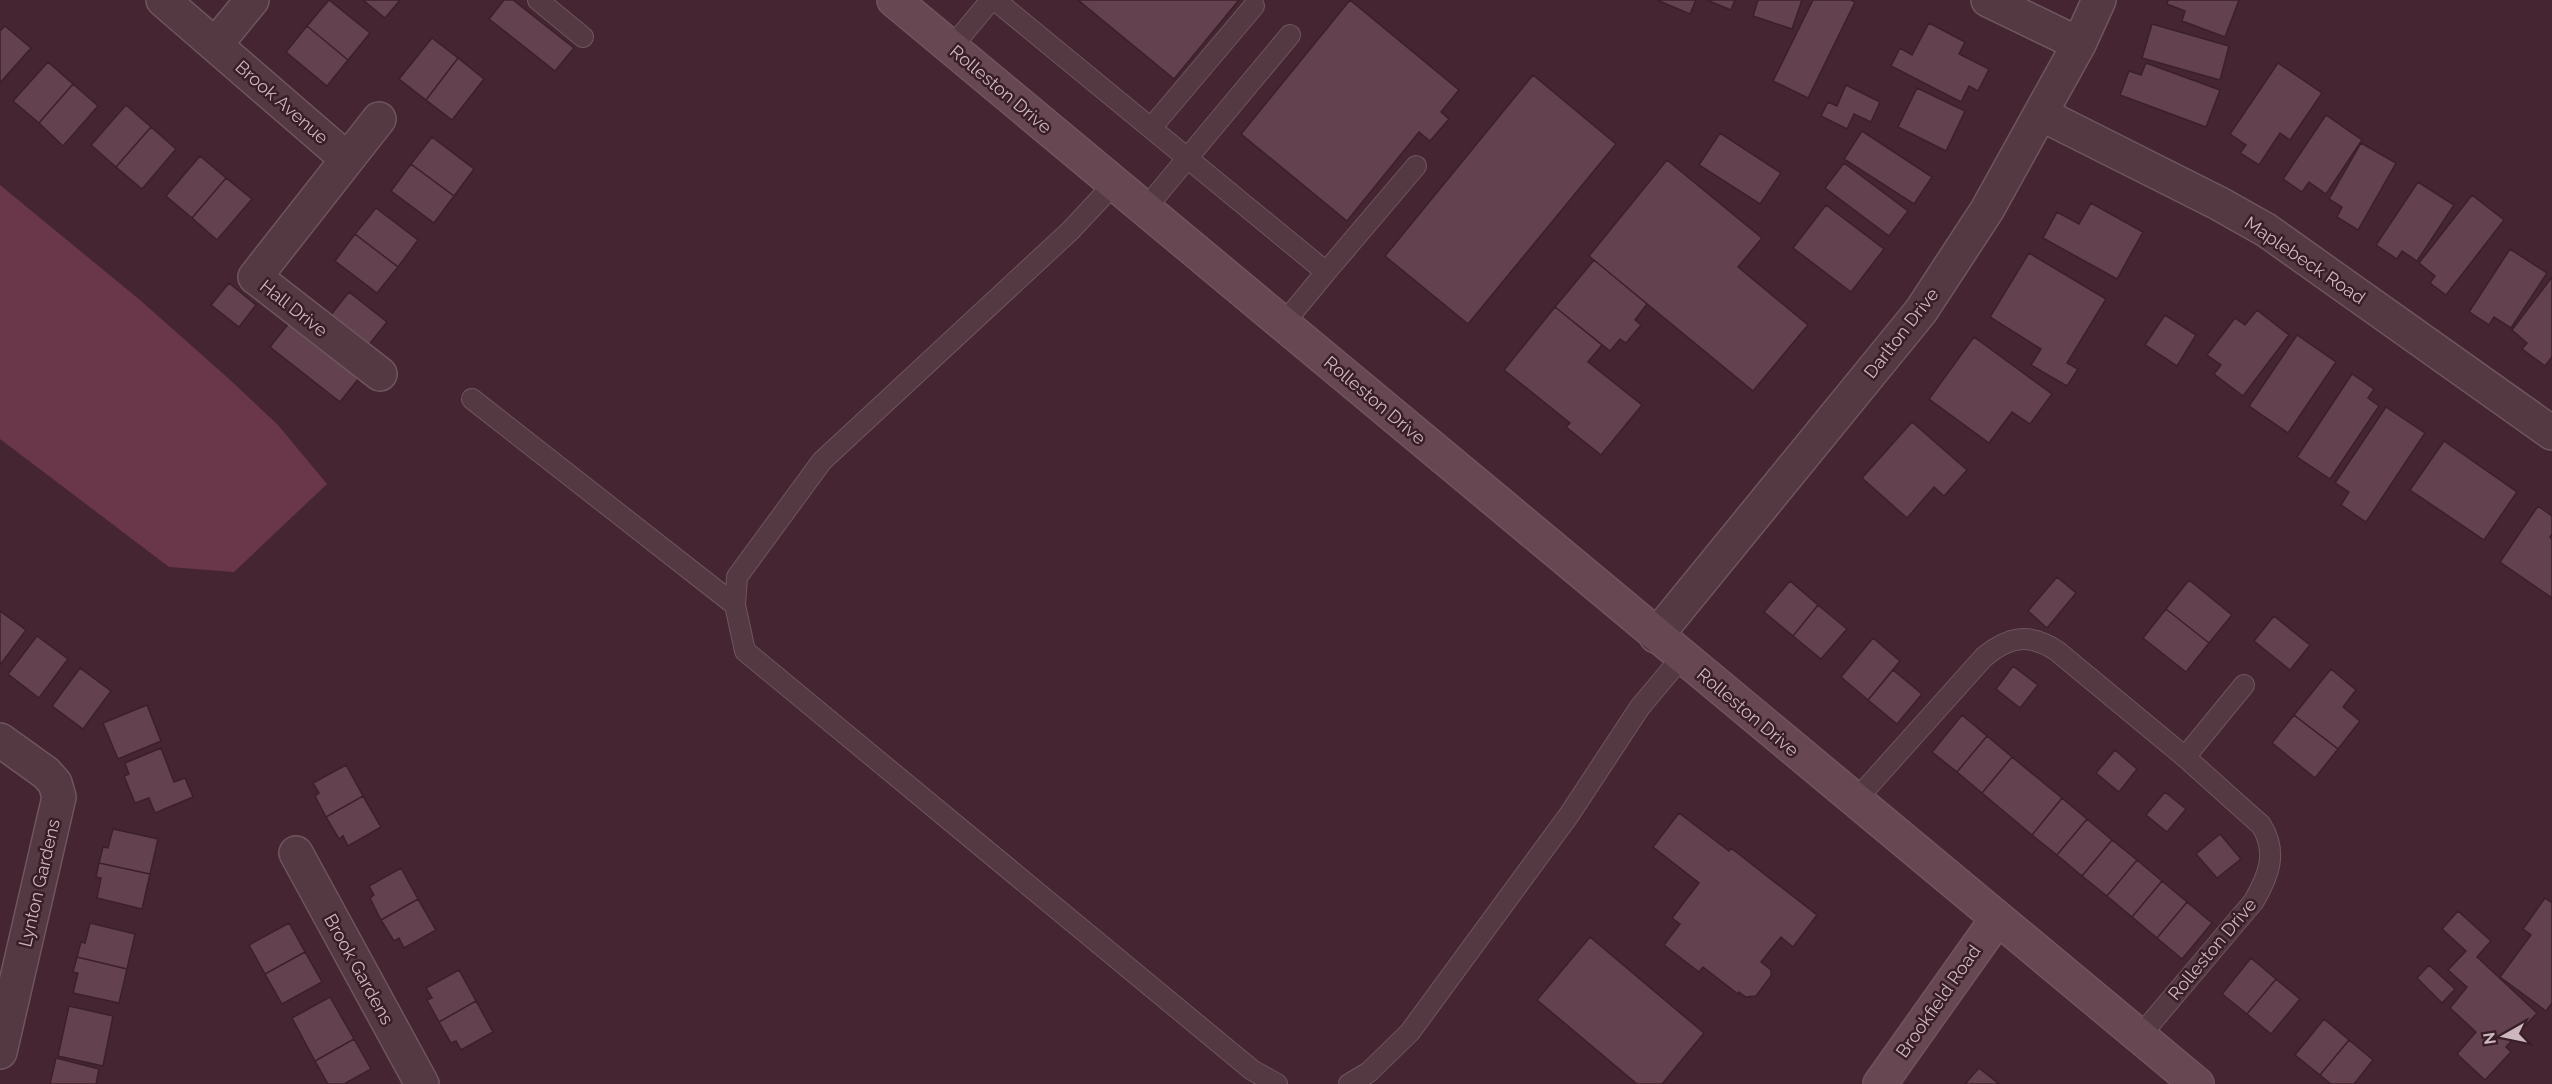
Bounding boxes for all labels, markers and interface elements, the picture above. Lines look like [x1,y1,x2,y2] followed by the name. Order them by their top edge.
[946,41,1056,138] street label: Rolleston Drive
[231,56,333,148] street label: Brook Avenue
[2241,212,2369,308] street label: Maplebeck Road
[256,275,332,341] street label: Hall Drive
[1859,283,1943,382] street label: Darlton Drive
[1320,352,1430,449] street label: Rolleston Drive
[1693,664,1803,761] street label: Rolleston Drive
[14,817,64,949] street label: Lynton Gardens
[2164,894,2261,1004] street label: Rolleston Drive
[320,910,398,1028] street label: Brook Gardens
[1891,941,1985,1061] street label: Brookfield Road
[2474,1006,2534,1066] north arrow
[2479,1031,2500,1046] text: N

